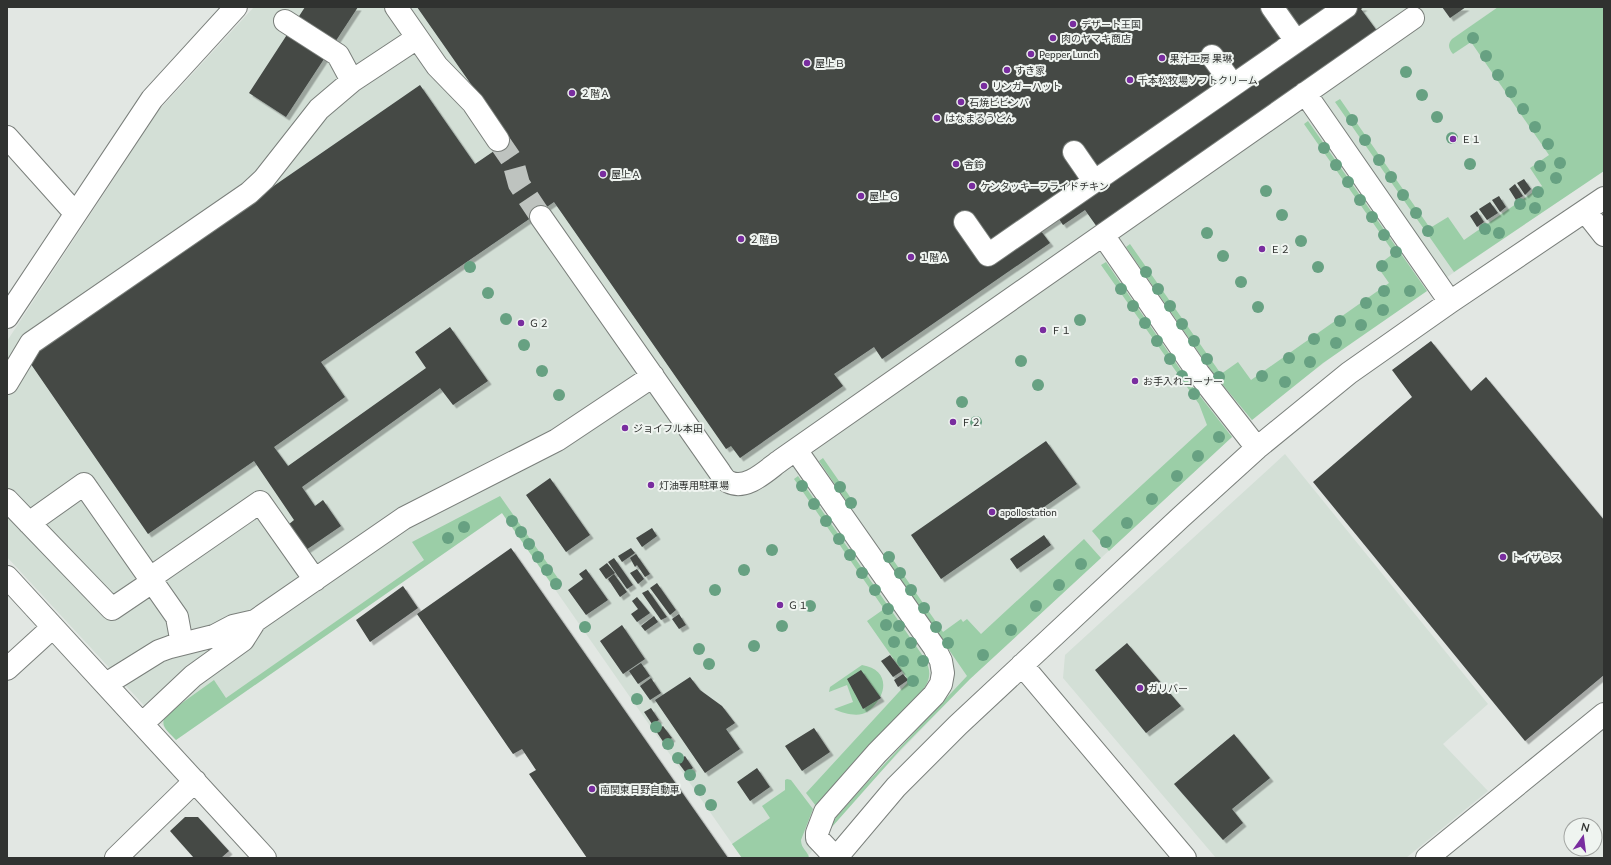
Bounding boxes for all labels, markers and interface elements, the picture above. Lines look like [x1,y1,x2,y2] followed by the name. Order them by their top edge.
[1081,18,1141,30] place label: デザート王国
[1068,19,1078,29] marker: デザート王国
[1061,32,1131,44] place label: 肉のヤマキ商店
[1048,33,1058,43] marker: 肉のヤマキ商店
[1039,48,1099,60] place label: Pepper Lunch
[1026,49,1036,59] marker: Pepper Lunch
[1169,52,1233,64] place label: 果汁工房 果琳
[1157,53,1167,63] marker: 果汁工房 果琳
[815,57,845,69] place label: 屋上Ｂ
[802,58,812,68] marker: 屋上Ｂ
[1015,64,1045,76] place label: すき家
[1002,65,1012,75] marker: すき家
[1138,74,1258,86] place label: 千本松牧場ソフトクリーム
[1125,75,1135,85] marker: 千本松牧場ソフトクリーム
[992,80,1062,92] place label: リンガーハット
[979,81,989,91] marker: リンガーハット
[580,87,610,99] place label: ２階Ａ
[567,88,577,98] marker: ２階Ａ
[969,96,1029,108] place label: 石焼ビビンパ
[956,97,966,107] marker: 石焼ビビンパ
[945,112,1015,124] place label: はなまるうどん
[932,113,942,123] marker: はなまるうどん
[1461,133,1481,145] place label: Ｅ１
[1448,134,1458,144] marker: Ｅ１
[964,158,984,170] place label: 舎鈴
[951,159,961,169] marker: 舎鈴
[611,168,641,180] place label: 屋上Ａ
[598,169,608,179] marker: 屋上Ａ
[980,180,1109,192] place label: ケンタッキーフライドチキン
[967,181,977,191] marker: ケンタッキーフライドチキン
[869,190,899,202] place label: 屋上Ｇ
[856,191,866,201] marker: 屋上Ｇ
[749,233,779,245] place label: ２階Ｂ
[736,234,746,244] marker: ２階Ｂ
[1270,243,1290,255] place label: Ｅ２
[1257,244,1267,254] marker: Ｅ２
[919,251,949,263] place label: １階Ａ
[906,252,916,262] marker: １階Ａ
[529,317,549,329] place label: Ｇ２
[516,318,526,328] marker: Ｇ２
[1051,324,1071,336] place label: Ｆ１
[1038,325,1048,335] marker: Ｆ１
[1143,375,1223,387] place label: お手入れコーナー
[1130,376,1140,386] marker: お手入れコーナー
[961,416,981,428] place label: Ｆ２
[948,417,958,427] marker: Ｆ２
[633,422,703,434] place label: ジョイフル本田
[620,423,630,433] marker: ジョイフル本田
[659,479,729,491] place label: 灯油専用駐車場
[646,480,656,490] marker: 灯油専用駐車場
[1000,506,1057,518] place label: apollostation
[987,507,997,517] marker: apollostation
[1511,551,1561,563] place label: トイザらス
[1498,552,1508,562] marker: トイザらス
[788,599,808,611] place label: Ｇ１
[775,600,785,610] marker: Ｇ１
[1148,682,1188,694] place label: ガリバー
[1135,683,1145,693] marker: ガリバー
[600,783,680,795] place label: 南関東日野自動車
[587,784,597,794] marker: 南関東日野自動車
[1563,817,1603,857] north arrow
[1580,819,1591,834] text: N

